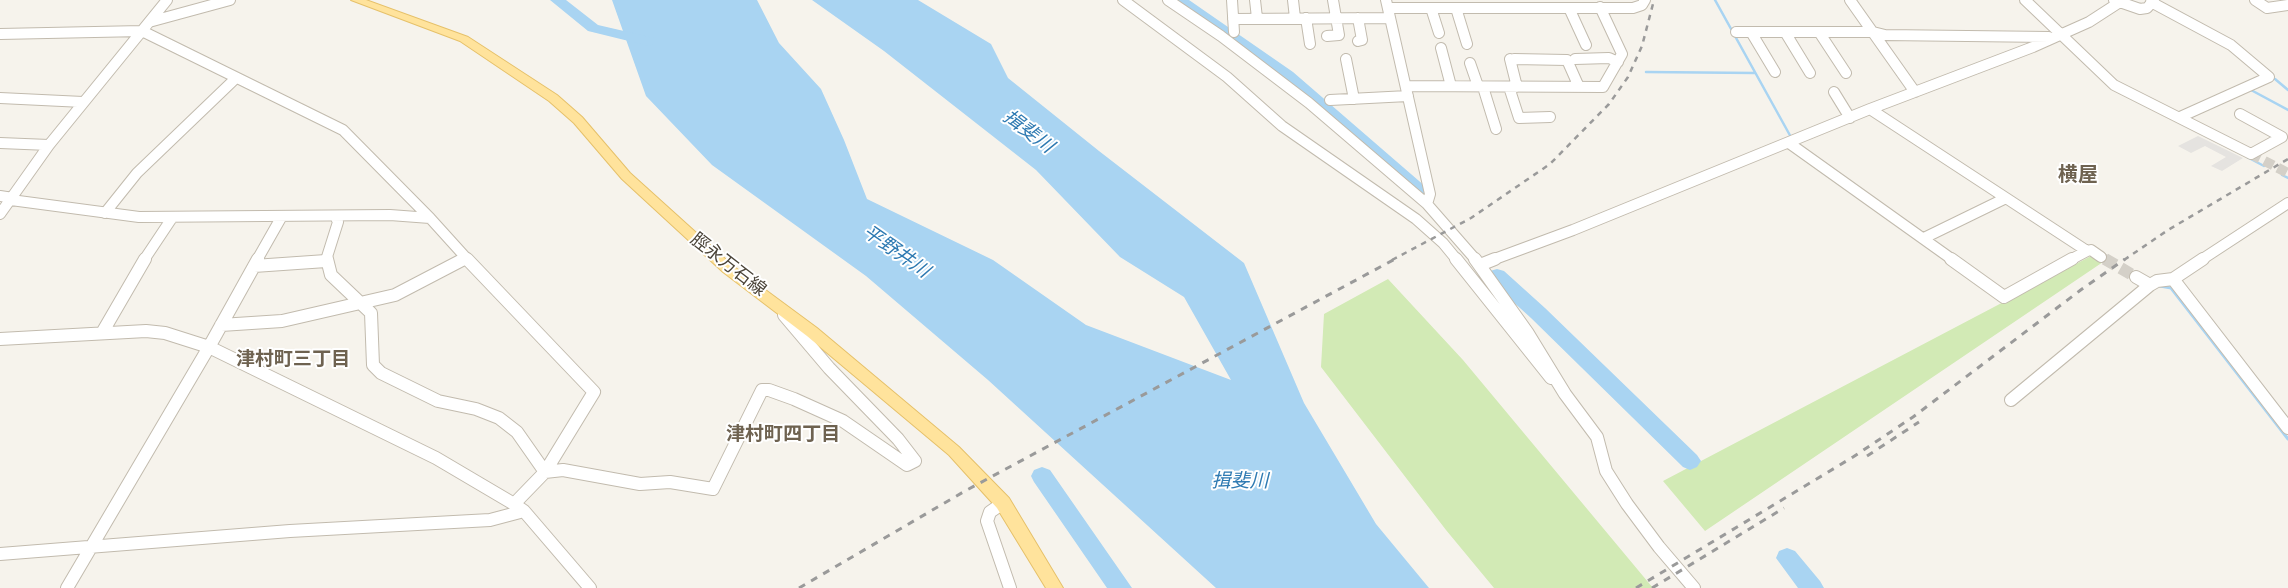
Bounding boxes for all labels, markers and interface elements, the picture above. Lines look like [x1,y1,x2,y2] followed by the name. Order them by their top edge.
[998,106,1058,158] water label: 揖斐川
[2058,163,2098,187] district label: 横屋
[858,221,934,283] water label: 平野井川
[686,229,770,301] street label: 脛永万石線
[236,349,350,371] district label: 津村町三丁目
[726,424,840,446] district label: 津村町四丁目
[1212,471,1268,493] water label: 揖斐川

